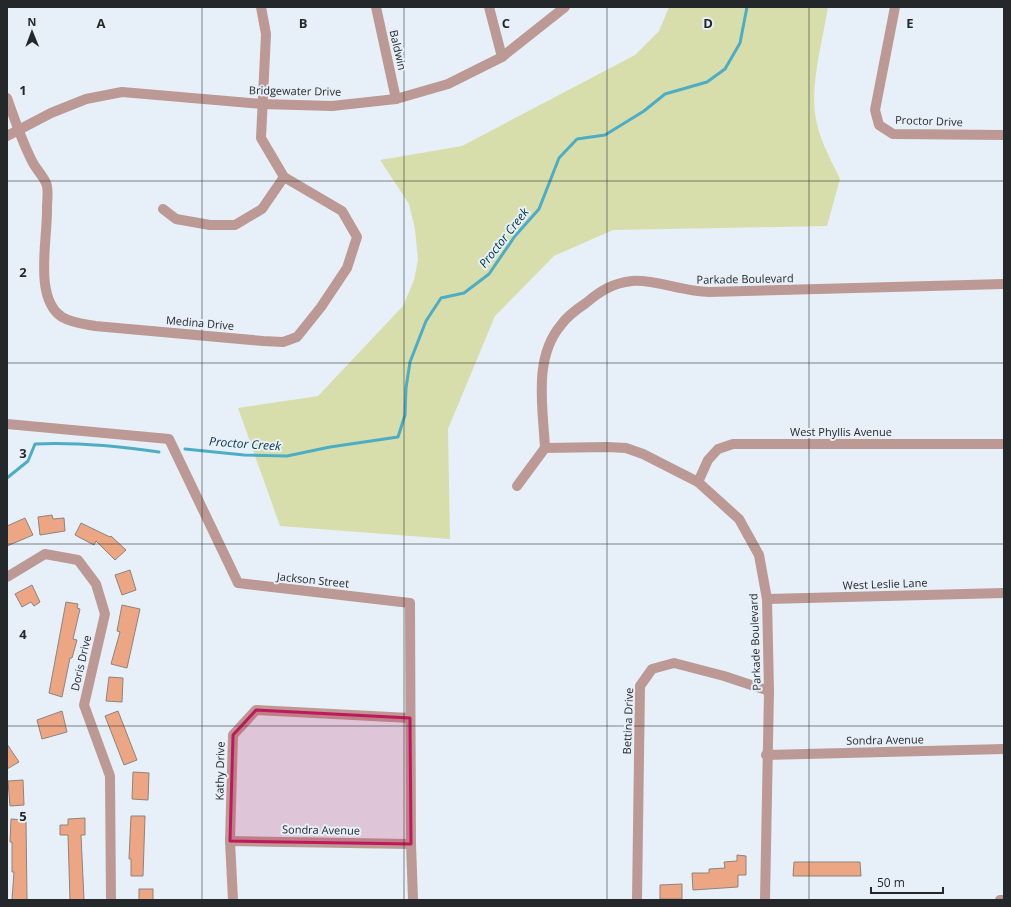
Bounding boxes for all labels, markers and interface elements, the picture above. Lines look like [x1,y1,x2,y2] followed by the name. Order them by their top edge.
[12,12,52,52] north arrow
[27,14,36,29] text: N
[97,14,106,32] text: A
[299,14,308,32] text: B
[502,14,510,32] text: C
[703,14,713,32] text: D
[906,14,914,32] text: E
[387,28,410,71] street label: Baldwin
[19,81,27,99] text: 1
[249,82,341,99] street label: Bridgewater Drive
[895,112,963,129] street label: Proctor Drive
[475,203,533,271] water label: Proctor Creek
[19,263,27,281] text: 2
[696,270,794,287] street label: Parkade Boulevard
[165,312,235,333] street label: Medina Drive
[790,424,892,439] street label: West Phyllis Avenue
[209,433,283,455] water label: Proctor Creek
[19,444,27,462] text: 3
[275,568,350,591] street label: Jackson Street
[842,575,928,592] street label: West Leslie Lane
[745,593,764,691] street label: Parkade Boulevard
[19,625,27,643] text: 4
[67,633,94,692] street label: Doris Drive
[619,687,636,754] street label: Bettina Drive
[846,731,924,748] street label: Sondra Avenue
[211,741,228,801] street label: Kathy Drive
[19,807,27,825] text: 5
[282,821,360,838] street label: Sondra Avenue
[871,869,943,895] scale bar
[877,874,905,891] text: 50 m

